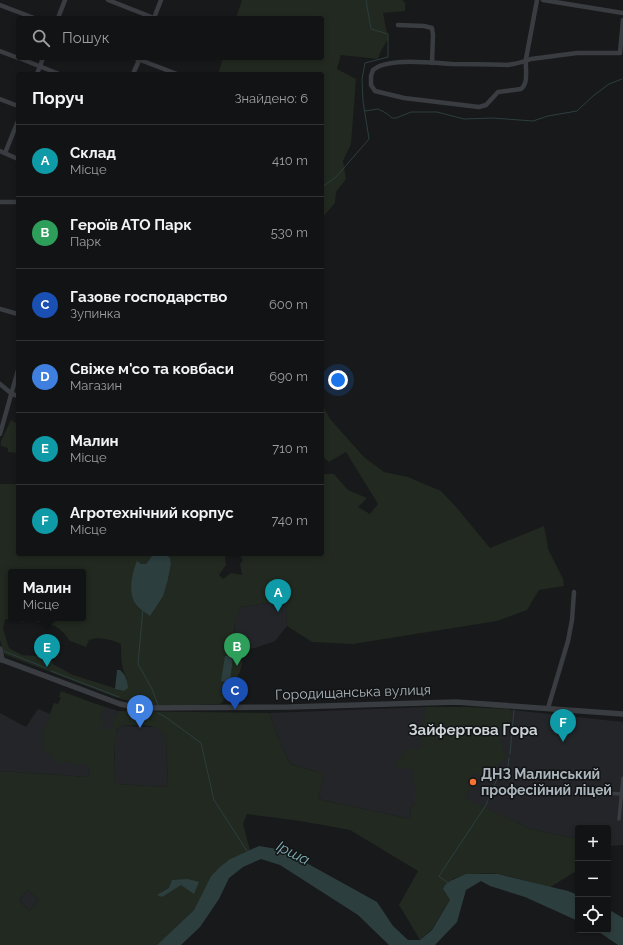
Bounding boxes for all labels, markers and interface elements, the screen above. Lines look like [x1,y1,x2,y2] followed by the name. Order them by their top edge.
[16,16,324,60] search box
[30,27,52,49] icon: search
[62,29,110,47] text: Пошук
[32,88,84,108] text: Поруч
[234,91,308,106] text: Знайдено: 6
[70,144,116,162] text: Склад
[41,153,49,168] text: A
[272,153,308,168] text: 410 m
[70,162,107,177] text: Місце
[70,216,192,234] text: Героїв АТО Парк
[41,225,49,240] text: B
[271,225,308,240] text: 530 m
[70,234,101,249] text: Парк
[70,288,227,306] text: Газове господарство
[41,297,49,312] text: C
[269,297,308,312] text: 600 m
[70,306,121,321] text: Зупинка
[70,360,234,378] text: Свіже м'со та ковбаси
[40,369,50,384] text: D
[269,369,308,384] text: 690 m
[328,370,348,390] your location
[70,378,122,393] text: Магазин
[70,432,119,450] text: Малин
[41,441,49,456] text: E
[272,441,308,456] text: 710 m
[70,450,107,465] text: Місце
[70,504,234,522] text: Агротехнічний корпус
[41,513,49,528] text: F
[271,513,308,528] text: 740 m
[70,522,107,537] text: Місце
[8,569,86,621] popup
[23,579,71,597] text: Малин
[265,579,291,612] pin: A
[23,597,59,612] text: Місце
[224,633,250,666] pin: B
[34,634,60,667] pin: E
[222,677,248,710] pin: C
[275,681,431,703] street label: Городищанська вулиця
[127,695,153,728] pin: D
[550,709,576,742] pin: F
[408,721,538,739] district label: Зайфертова Гора
[481,766,612,798] place label: ДНЗ Малинський професійний ліцей
[468,777,478,787] marker: ДНЗ Малинський професійний ліцей
[575,825,611,933] map controls
[575,825,611,861] button: +
[273,837,313,869] water label: Ірша
[575,861,611,897] button: −
[575,897,611,933] button: locate

